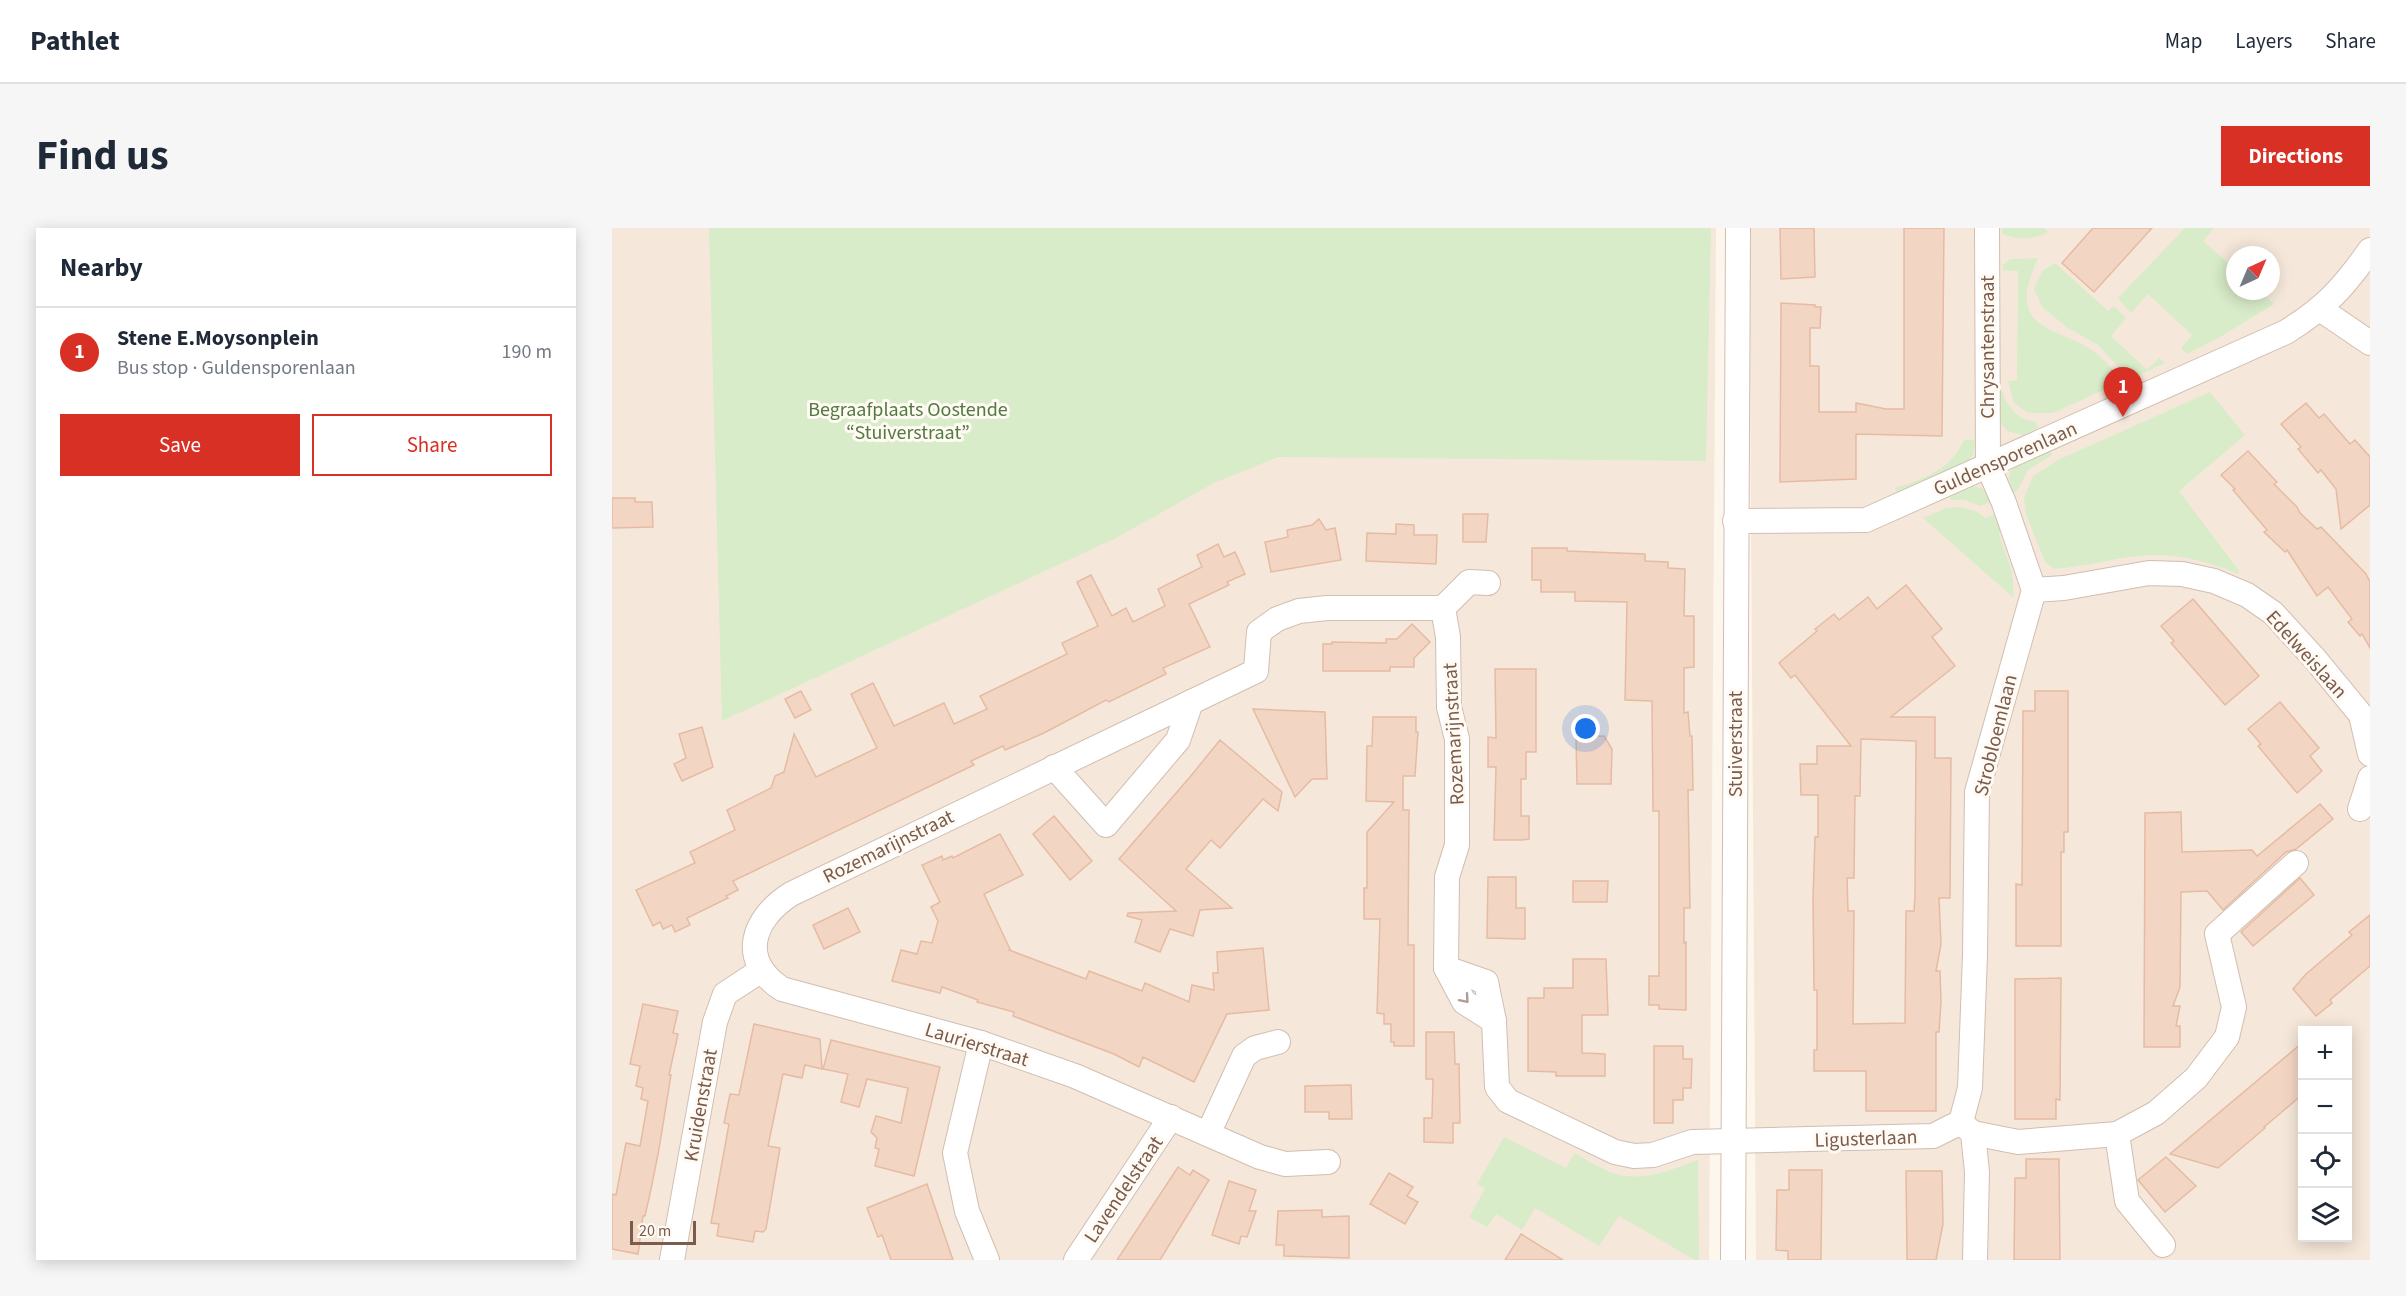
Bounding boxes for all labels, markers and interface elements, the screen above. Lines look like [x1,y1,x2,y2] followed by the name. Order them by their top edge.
[30,21,120,61] text: Pathlet
[2165,26,2202,56] text: Map
[2235,26,2292,56] text: Layers
[2325,26,2376,56] text: Share
[36,126,169,186] text: Find us
[2221,126,2370,186] button: Directions
[2226,246,2280,300] north arrow
[60,249,143,286] text: Nearby
[1974,275,2002,419] street label: Chrysantenstraat
[117,322,319,354] text: Stene E.Moysonplein
[74,338,85,366] text: 1
[502,338,552,366] text: 190 m
[117,354,356,382] text: Bus stop · Guldensporenlaan
[2104,368,2142,417] pin: 1
[808,396,1008,447] park label: Begraafplaats Oostende “Stuiverstraat”
[60,414,300,476] button: Save
[312,414,552,476] button: Share
[1929,415,2082,503] street label: Guldensporenlaan
[2259,604,2354,705] street label: Edelweislaan
[1436,662,1472,806] street label: Rozemarijnstraat
[1967,672,2025,799] street label: Strobloemlaan
[1722,690,1750,797] street label: Stuiverstraat
[1571,714,1600,743] your location
[818,803,959,891] street label: Rozemarijnstraat
[1458,993,1469,1003] one-way arrow
[921,1016,1032,1074] street label: Laurierstraat
[2298,1026,2352,1242] map controls
[2298,1026,2352,1080] button: +
[677,1046,725,1164] street label: Kruidenstraat
[2298,1080,2352,1134] button: −
[1814,1123,1918,1155] street label: Ligusterlaan
[1078,1130,1170,1249] street label: Lavendelstraat
[2298,1134,2352,1188] button: locate
[2298,1188,2352,1242] button: layers
[630,1218,696,1246] scale bar
[639,1220,671,1242] text: 20 m

